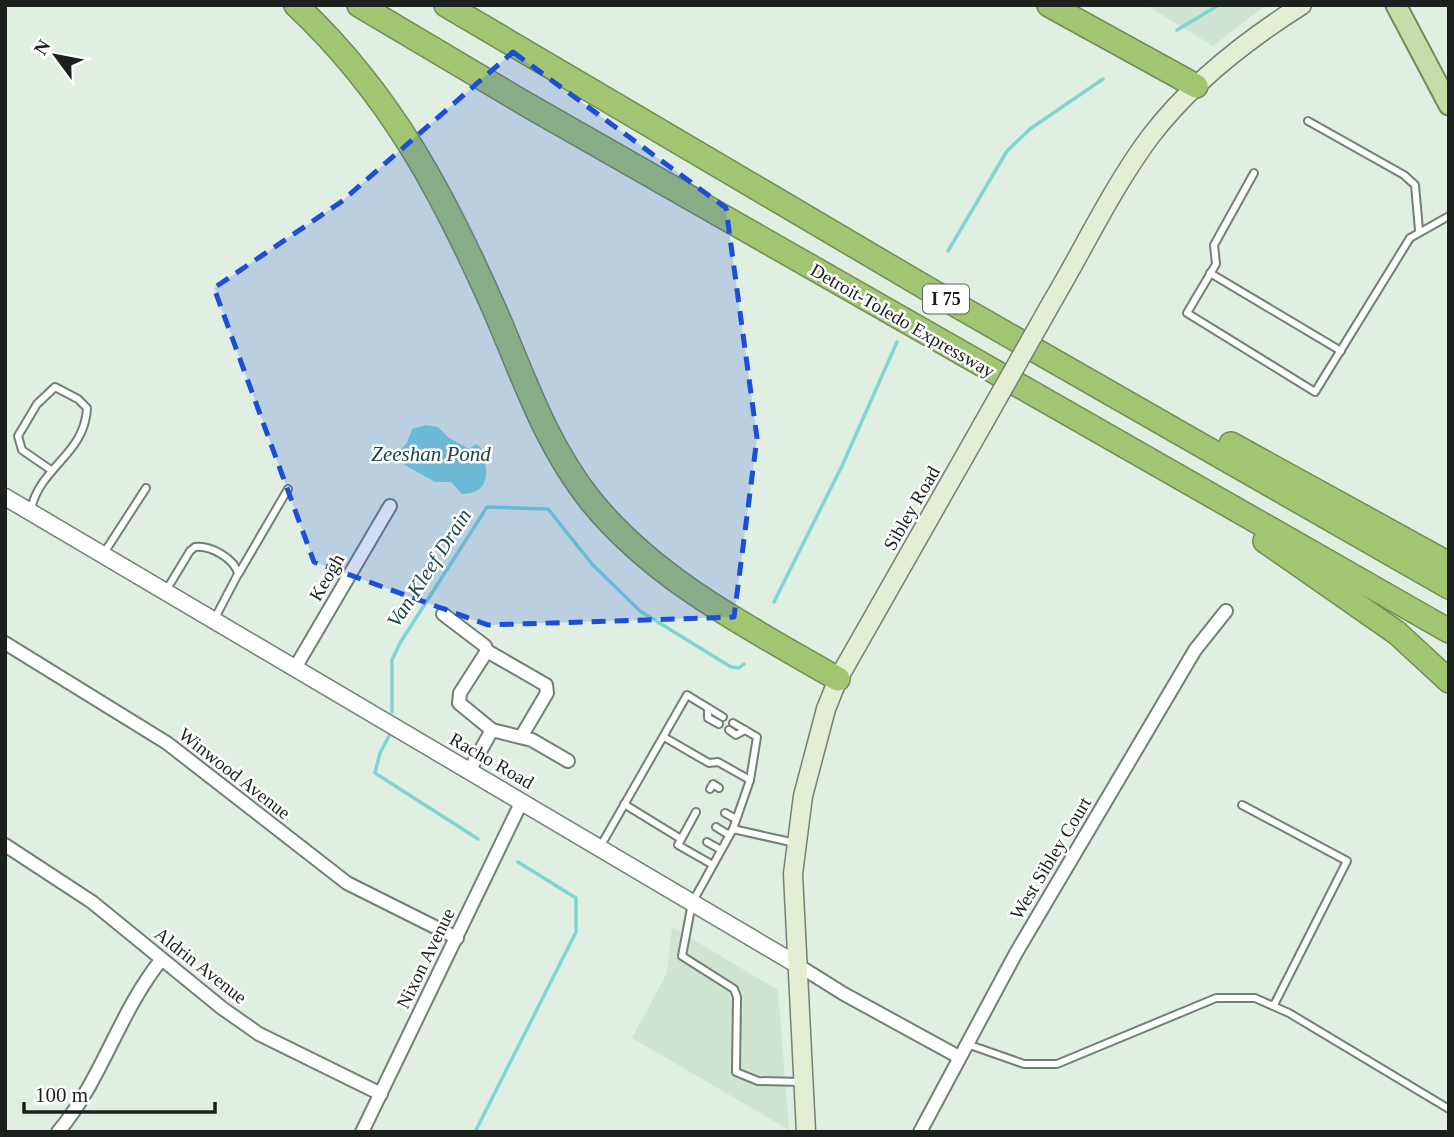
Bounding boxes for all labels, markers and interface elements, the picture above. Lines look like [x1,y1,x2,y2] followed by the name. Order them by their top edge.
[21,21,91,91] north arrow
[29,36,55,59] text: N
[807,259,999,382] street label: Detroit-Toledo Expressway
[923,284,969,314] road number: I 75
[371,442,491,466] water label: Zeeshan Pond
[879,462,944,554] street label: Sibley Road
[382,504,476,632] water label: Van Kleef Drain
[305,550,348,604] street label: Keogh
[175,723,295,823] street label: Winwood Avenue
[446,728,538,793] street label: Racho Road
[1006,793,1096,923] street label: West Sibley Court
[392,905,459,1012] street label: Nixon Avenue
[150,923,251,1008] street label: Aldrin Avenue
[24,1070,215,1114] scale bar
[35,1083,88,1107] text: 100 m

